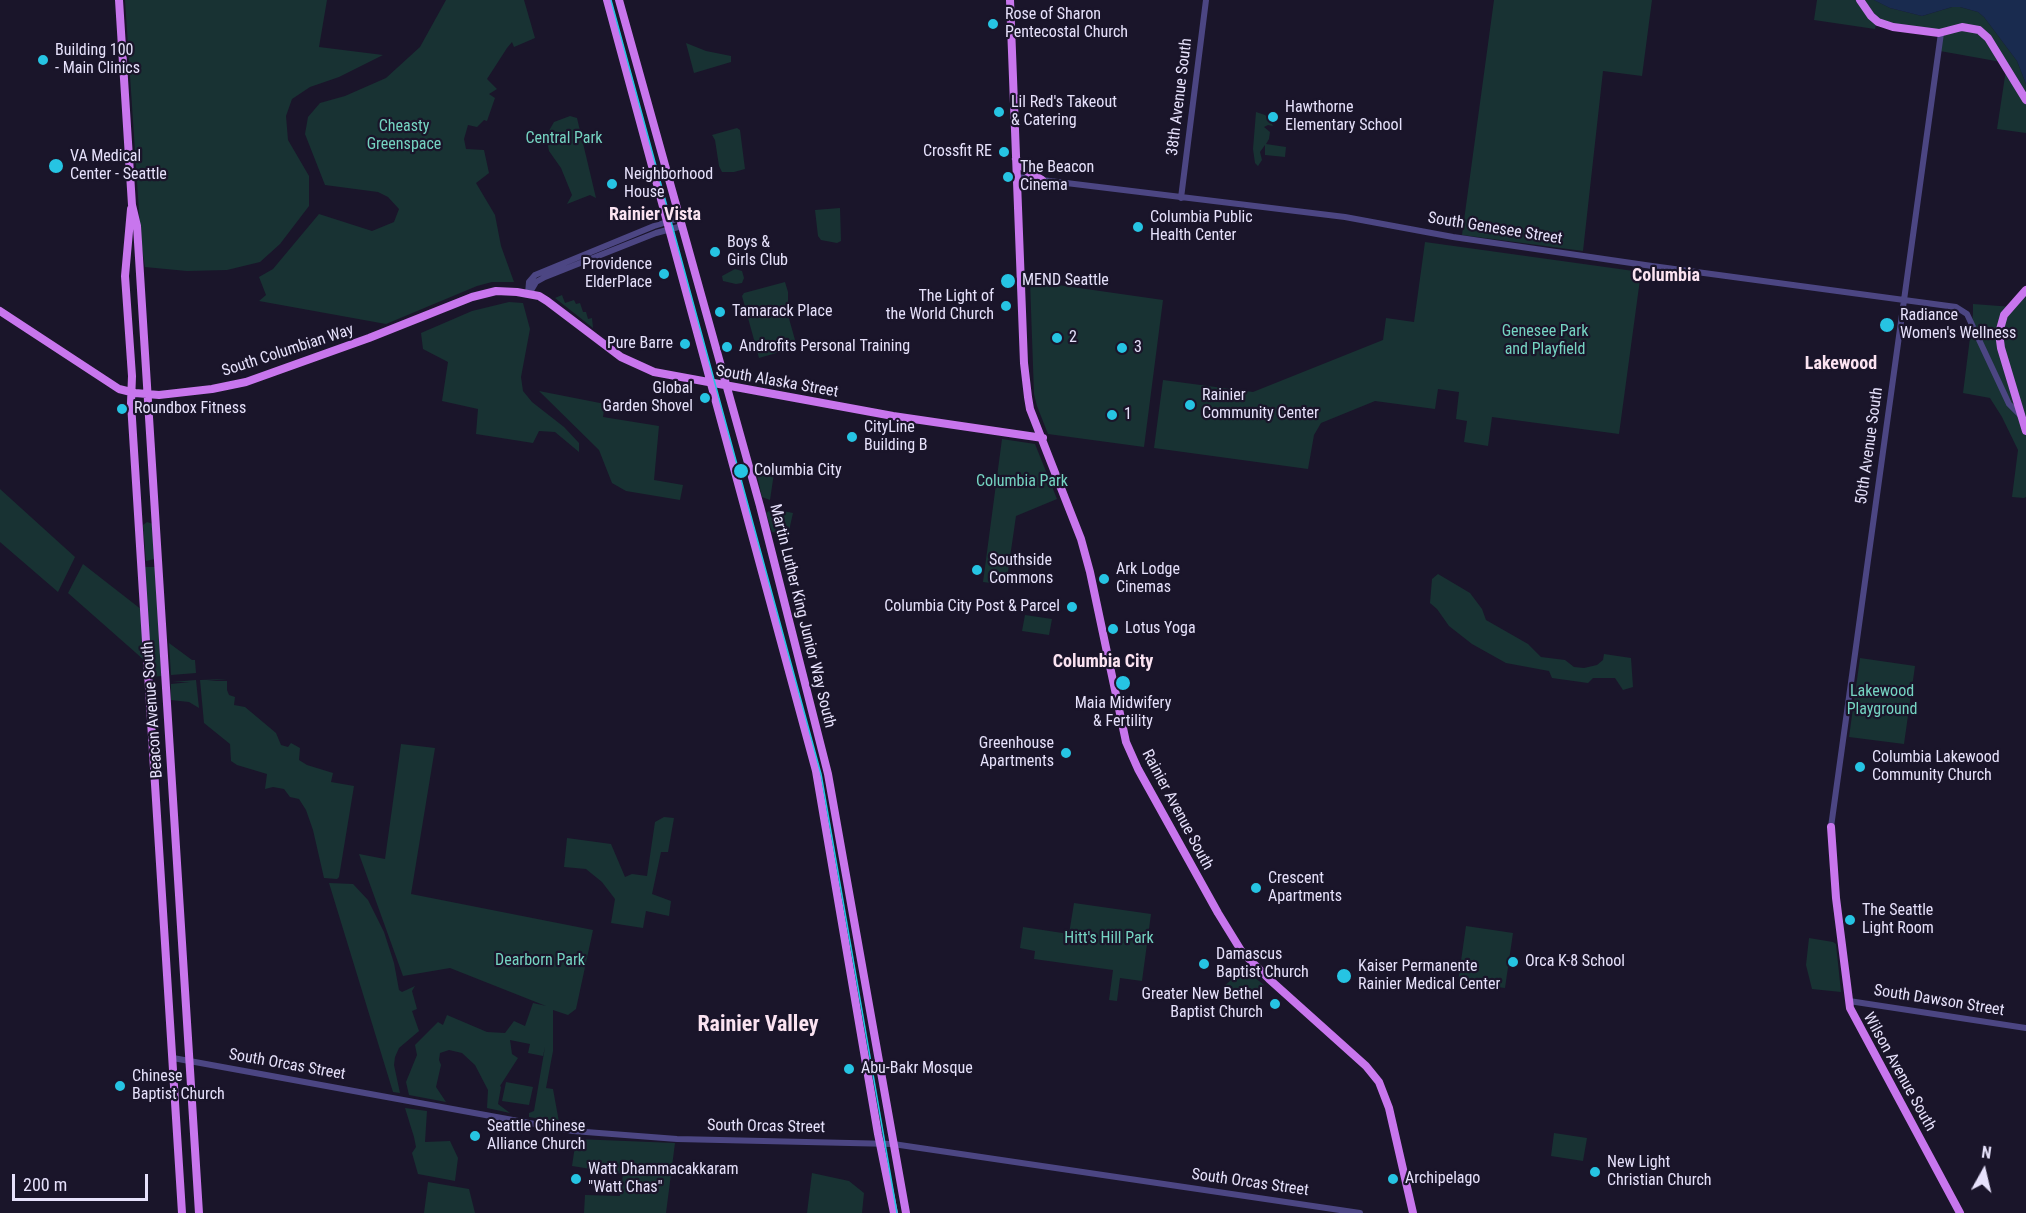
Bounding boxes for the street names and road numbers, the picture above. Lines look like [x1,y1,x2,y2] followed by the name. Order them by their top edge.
[1163,37,1197,157] street label: 38th Avenue South
[1426,209,1564,249] street label: South Genesee Street
[220,321,356,381] street label: South Columbian Way
[714,362,840,402] street label: South Alaska Street
[1852,386,1888,506] street label: 50th Avenue South
[765,502,839,730] street label: Martin Luther King Junior Way South
[139,641,167,779] street label: Beacon Avenue South
[1137,747,1217,873] street label: Rainier Avenue South
[1872,981,2006,1021] street label: South Dawson Street
[1858,1009,1940,1135] street label: Wilson Avenue South
[227,1045,347,1085] street label: South Orcas Street
[707,1116,825,1138] street label: South Orcas Street
[1190,1165,1310,1201] street label: South Orcas Street

